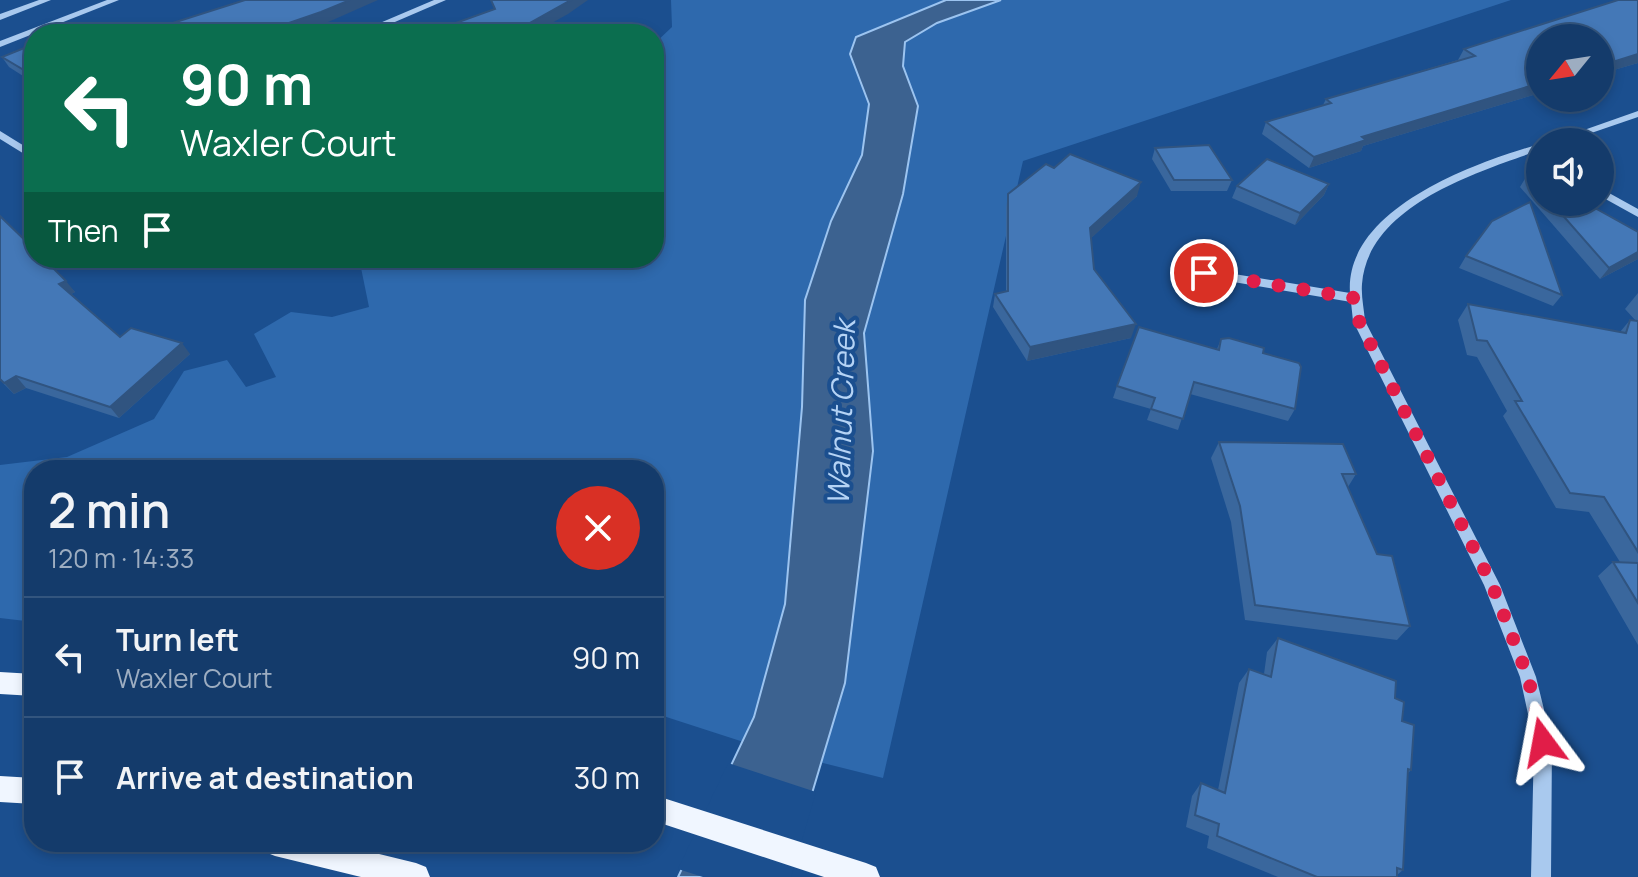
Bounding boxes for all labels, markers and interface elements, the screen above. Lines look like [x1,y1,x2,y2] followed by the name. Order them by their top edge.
[1526,24,1614,112] north arrow
[1526,24,1614,216] map controls
[180,45,313,122] text: 90 m
[48,56,152,160] icon: left
[180,118,397,167] text: Waxler Court
[1526,128,1614,216] button: sound
[135,208,179,252] icon: arrive
[48,210,119,251] text: Then
[1170,239,1238,307] pin
[1182,251,1226,295] icon: arrive
[817,315,864,507] water label: Walnut Creek
[48,477,170,542] text: 2 min
[556,486,640,570] button: close
[48,540,194,576] text: 120 m · 14:33
[116,619,239,660] text: Turn left
[48,635,92,679] icon: left
[572,637,640,678] text: 90 m
[116,660,272,696] text: Waxler Court
[1501,700,1585,784] position arrow
[48,755,92,799] icon: arrive
[116,757,414,798] text: Arrive at destination
[574,757,640,798] text: 30 m

